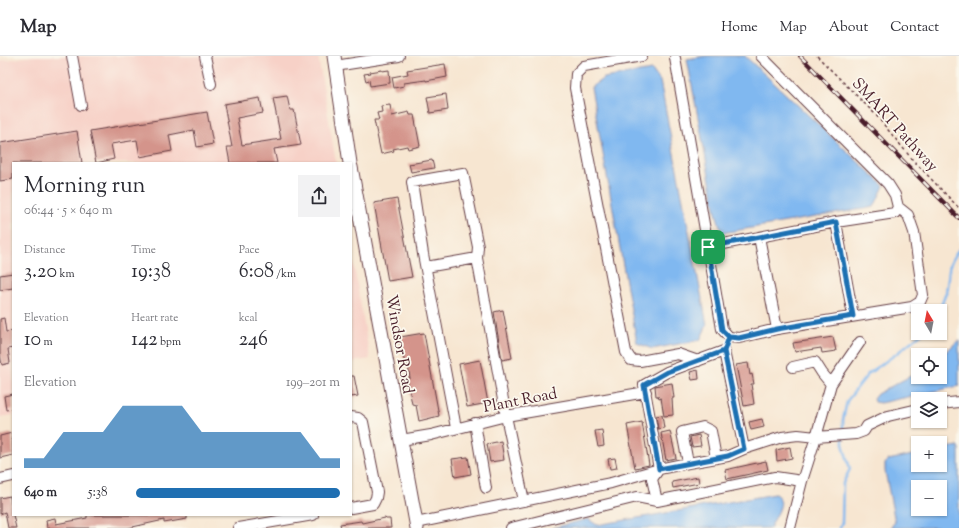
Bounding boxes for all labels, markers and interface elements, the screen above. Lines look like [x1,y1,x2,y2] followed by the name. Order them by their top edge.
[20,14,57,41] text: Map
[721,18,758,38] text: Home
[780,18,807,38] text: Map
[829,18,868,38] text: About
[890,18,939,38] text: Contact
[846,74,943,178] street label: SMART Pathway
[24,171,146,203] text: Morning run
[298,175,340,217] button: share
[24,202,112,220] text: 06:44 · 5 × 640 m
[691,230,725,264] pin
[697,236,719,258] icon: arrive
[24,242,65,258] text: Distance
[131,242,156,258] text: Time
[239,242,260,258] text: Pace
[24,258,57,287] text: 3.20
[131,258,171,287] text: 19:38
[239,258,274,287] text: 6:08
[57,266,75,282] text: km
[274,266,296,282] text: /km
[379,293,419,396] street label: Windsor Road
[911,304,947,340] north arrow
[911,304,947,516] map controls
[24,310,69,326] text: Elevation
[131,310,178,326] text: Heart rate
[239,310,258,326] text: kcal
[24,326,41,355] text: 10
[131,326,158,355] text: 142
[239,326,268,355] text: 246
[41,334,53,350] text: m
[158,334,181,350] text: bpm
[911,348,947,384] button: locate
[24,374,77,392] text: Elevation
[286,374,340,392] text: 199–201 m
[481,383,559,420] street label: Plant Road
[911,392,947,428] button: layers
[911,436,947,472] button: +
[911,480,947,516] button: −
[24,484,57,502] text: 640 m
[88,484,108,502] text: 5:38

